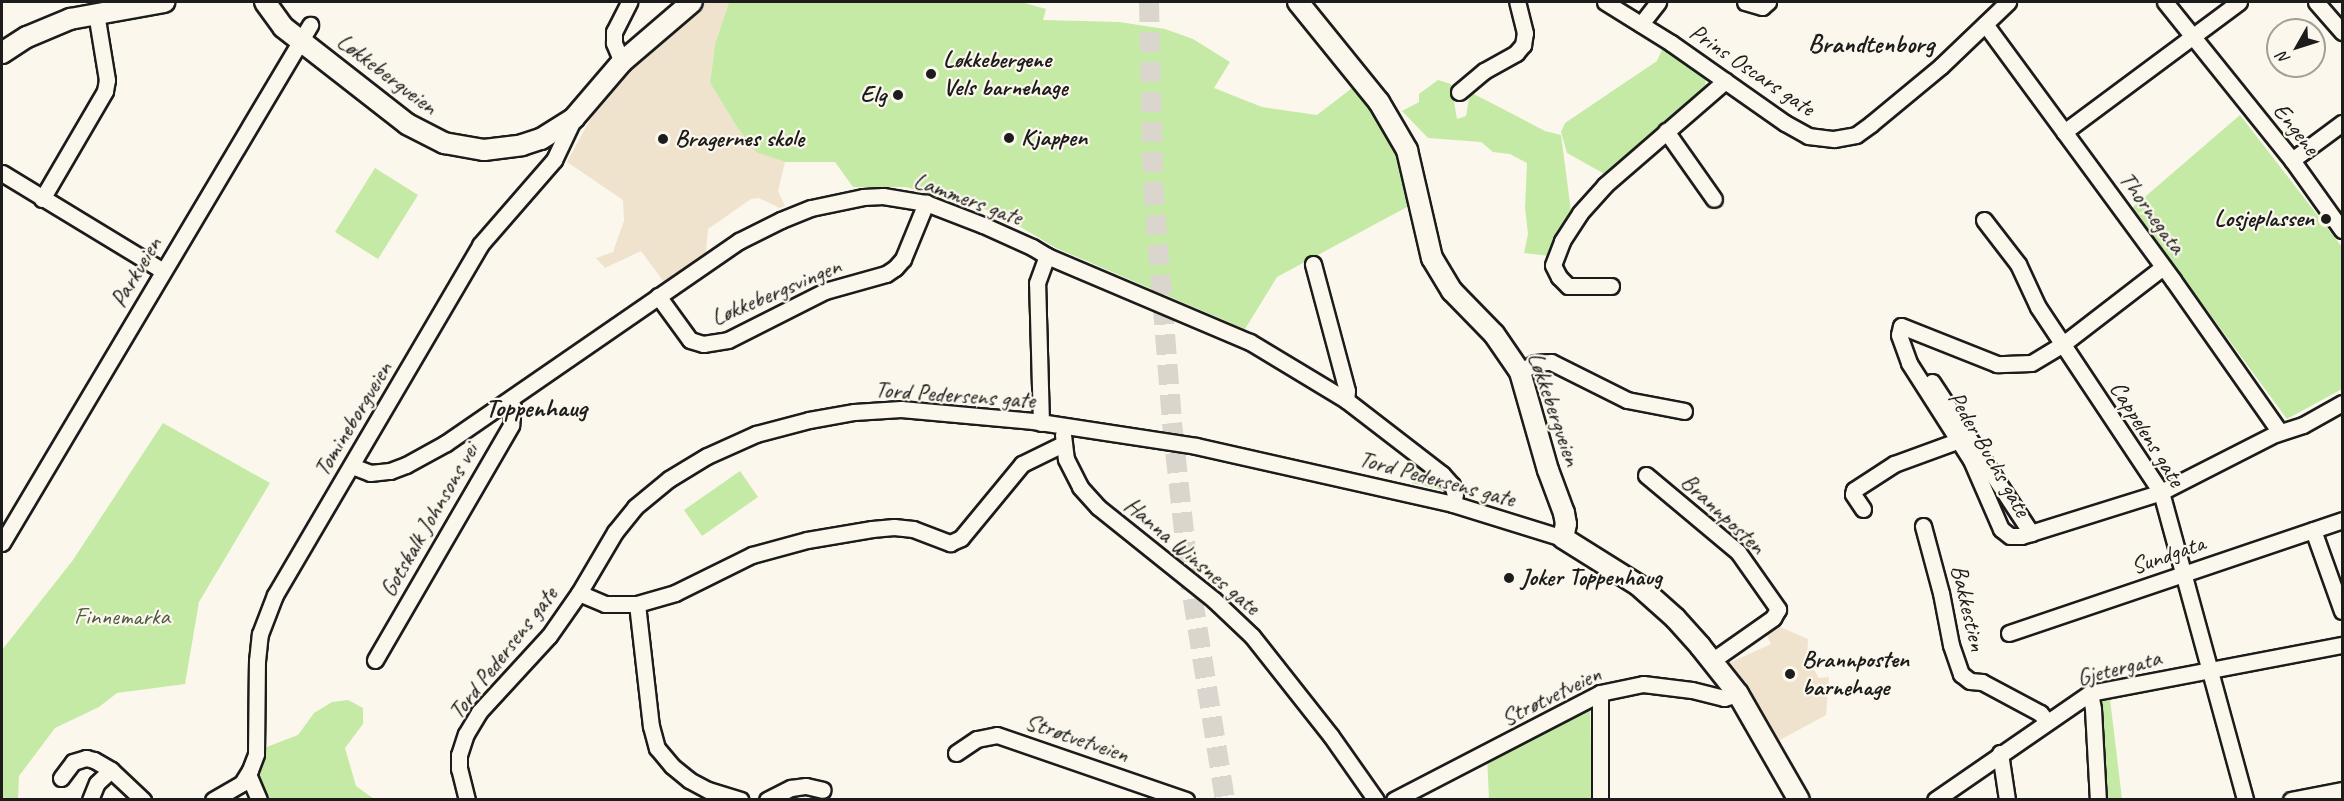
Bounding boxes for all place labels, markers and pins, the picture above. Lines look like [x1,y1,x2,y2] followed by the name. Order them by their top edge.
[943,46,1068,102] place label: Løkkebergene Vels barnehage
[924,67,938,81] marker: Løkkebergene Vels barnehage
[860,81,886,109] place label: Elg
[891,88,905,102] marker: Elg
[1021,124,1087,152] place label: Kjappen
[675,125,804,153] place label: Bragernes skole
[1002,131,1016,145] marker: Kjappen
[656,132,670,146] marker: Bragernes skole
[2214,205,2314,233] place label: Losjeplassen
[2319,212,2333,226] marker: Losjeplassen
[1521,564,1662,592] place label: Joker Toppenhaug
[1502,571,1516,585] marker: Joker Toppenhaug
[1802,646,1909,702] place label: Brannposten barnehage
[1783,667,1797,681] marker: Brannposten barnehage

